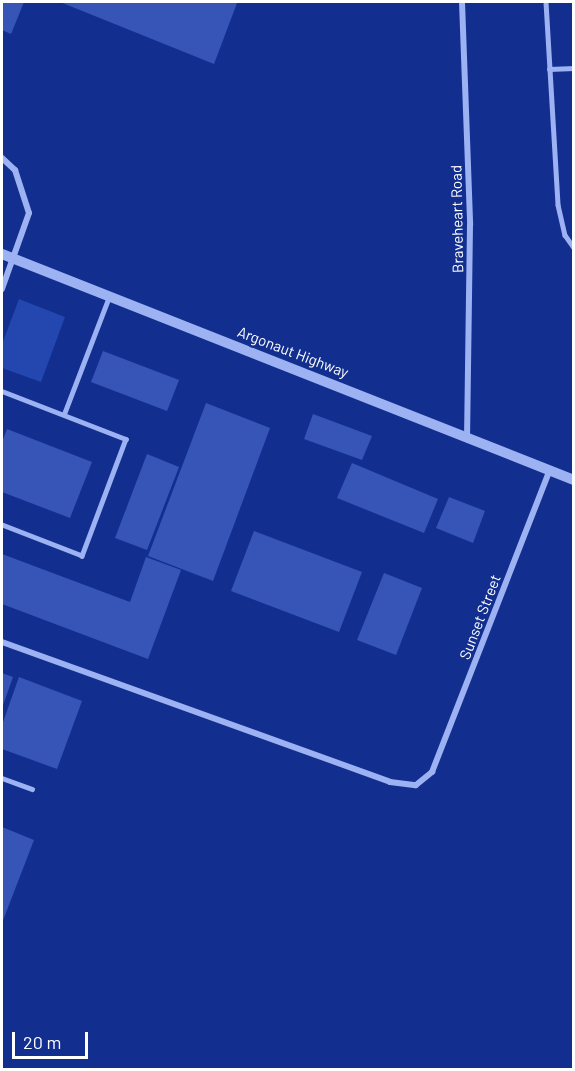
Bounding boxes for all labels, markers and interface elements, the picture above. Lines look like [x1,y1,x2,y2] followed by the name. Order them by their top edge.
[447,165,467,273] street label: Braveheart Road
[235,323,351,381] street label: Argonaut Highway
[456,572,504,662] street label: Sunset Street
[15,1020,92,1058] scale bar
[23,1031,61,1053] text: 20 m

